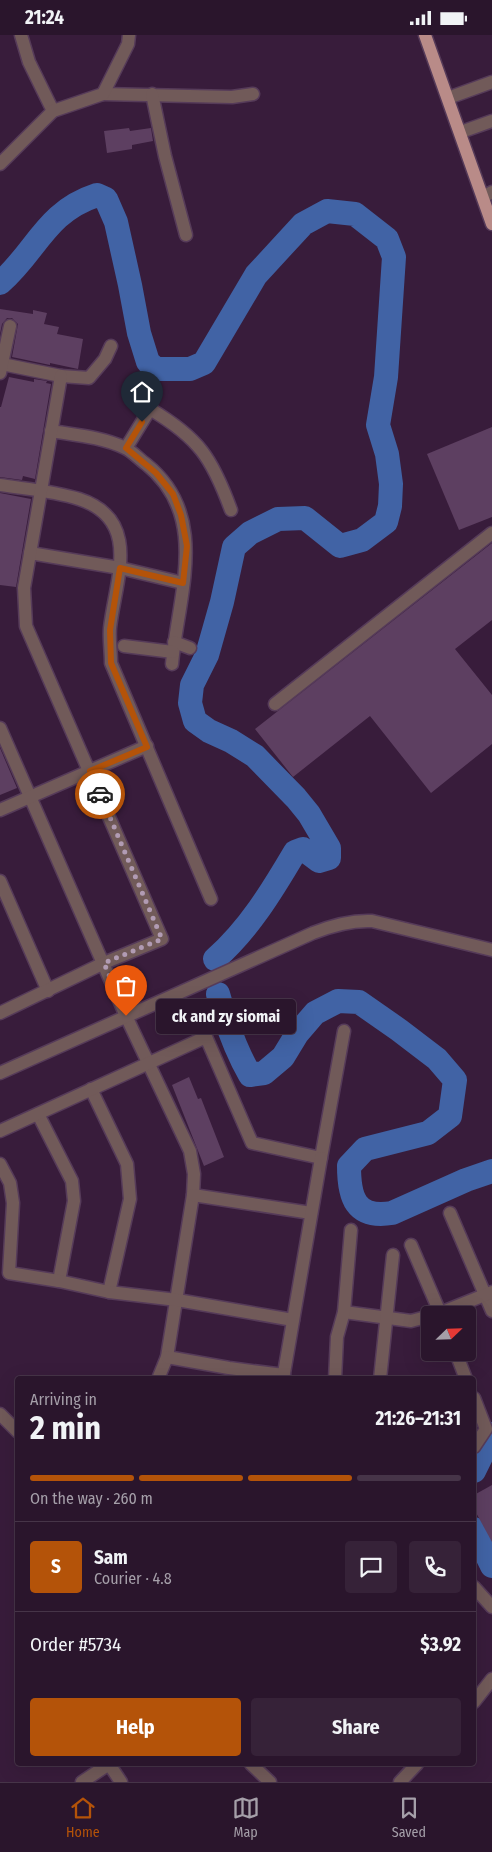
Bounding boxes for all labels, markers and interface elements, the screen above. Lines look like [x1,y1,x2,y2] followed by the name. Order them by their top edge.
[25,6,64,29] text: 21:24
[121,371,163,422] pin
[128,378,156,406] icon: home
[75,769,125,819] courier
[86,780,114,808] icon: car
[105,965,147,1016] pin
[112,972,140,1000] icon: bag
[156,999,296,1033] callout: ck and zy siomai
[172,1007,280,1026] text: ck and zy siomai
[421,1306,476,1361] north arrow
[421,1306,476,1361] map controls
[30,1390,97,1409] text: Arriving in
[375,1407,461,1430] text: 21:26–21:31
[30,1409,101,1447] text: 2 min
[30,1489,153,1508] text: On the way · 260 m
[345,1541,397,1593] button: chat
[409,1541,461,1593] button: phone
[94,1546,128,1569] text: Sam
[51,1555,61,1578] text: S
[94,1569,172,1588] text: Courier · 4.8
[30,1633,121,1656] text: Order #5734
[420,1633,461,1656] text: $3.92
[30,1698,241,1756] button: Help
[251,1698,461,1756] button: Share
[66,1794,100,1841] tab: Home
[232,1794,260,1841] tab: Map
[392,1794,426,1841] tab: Saved

